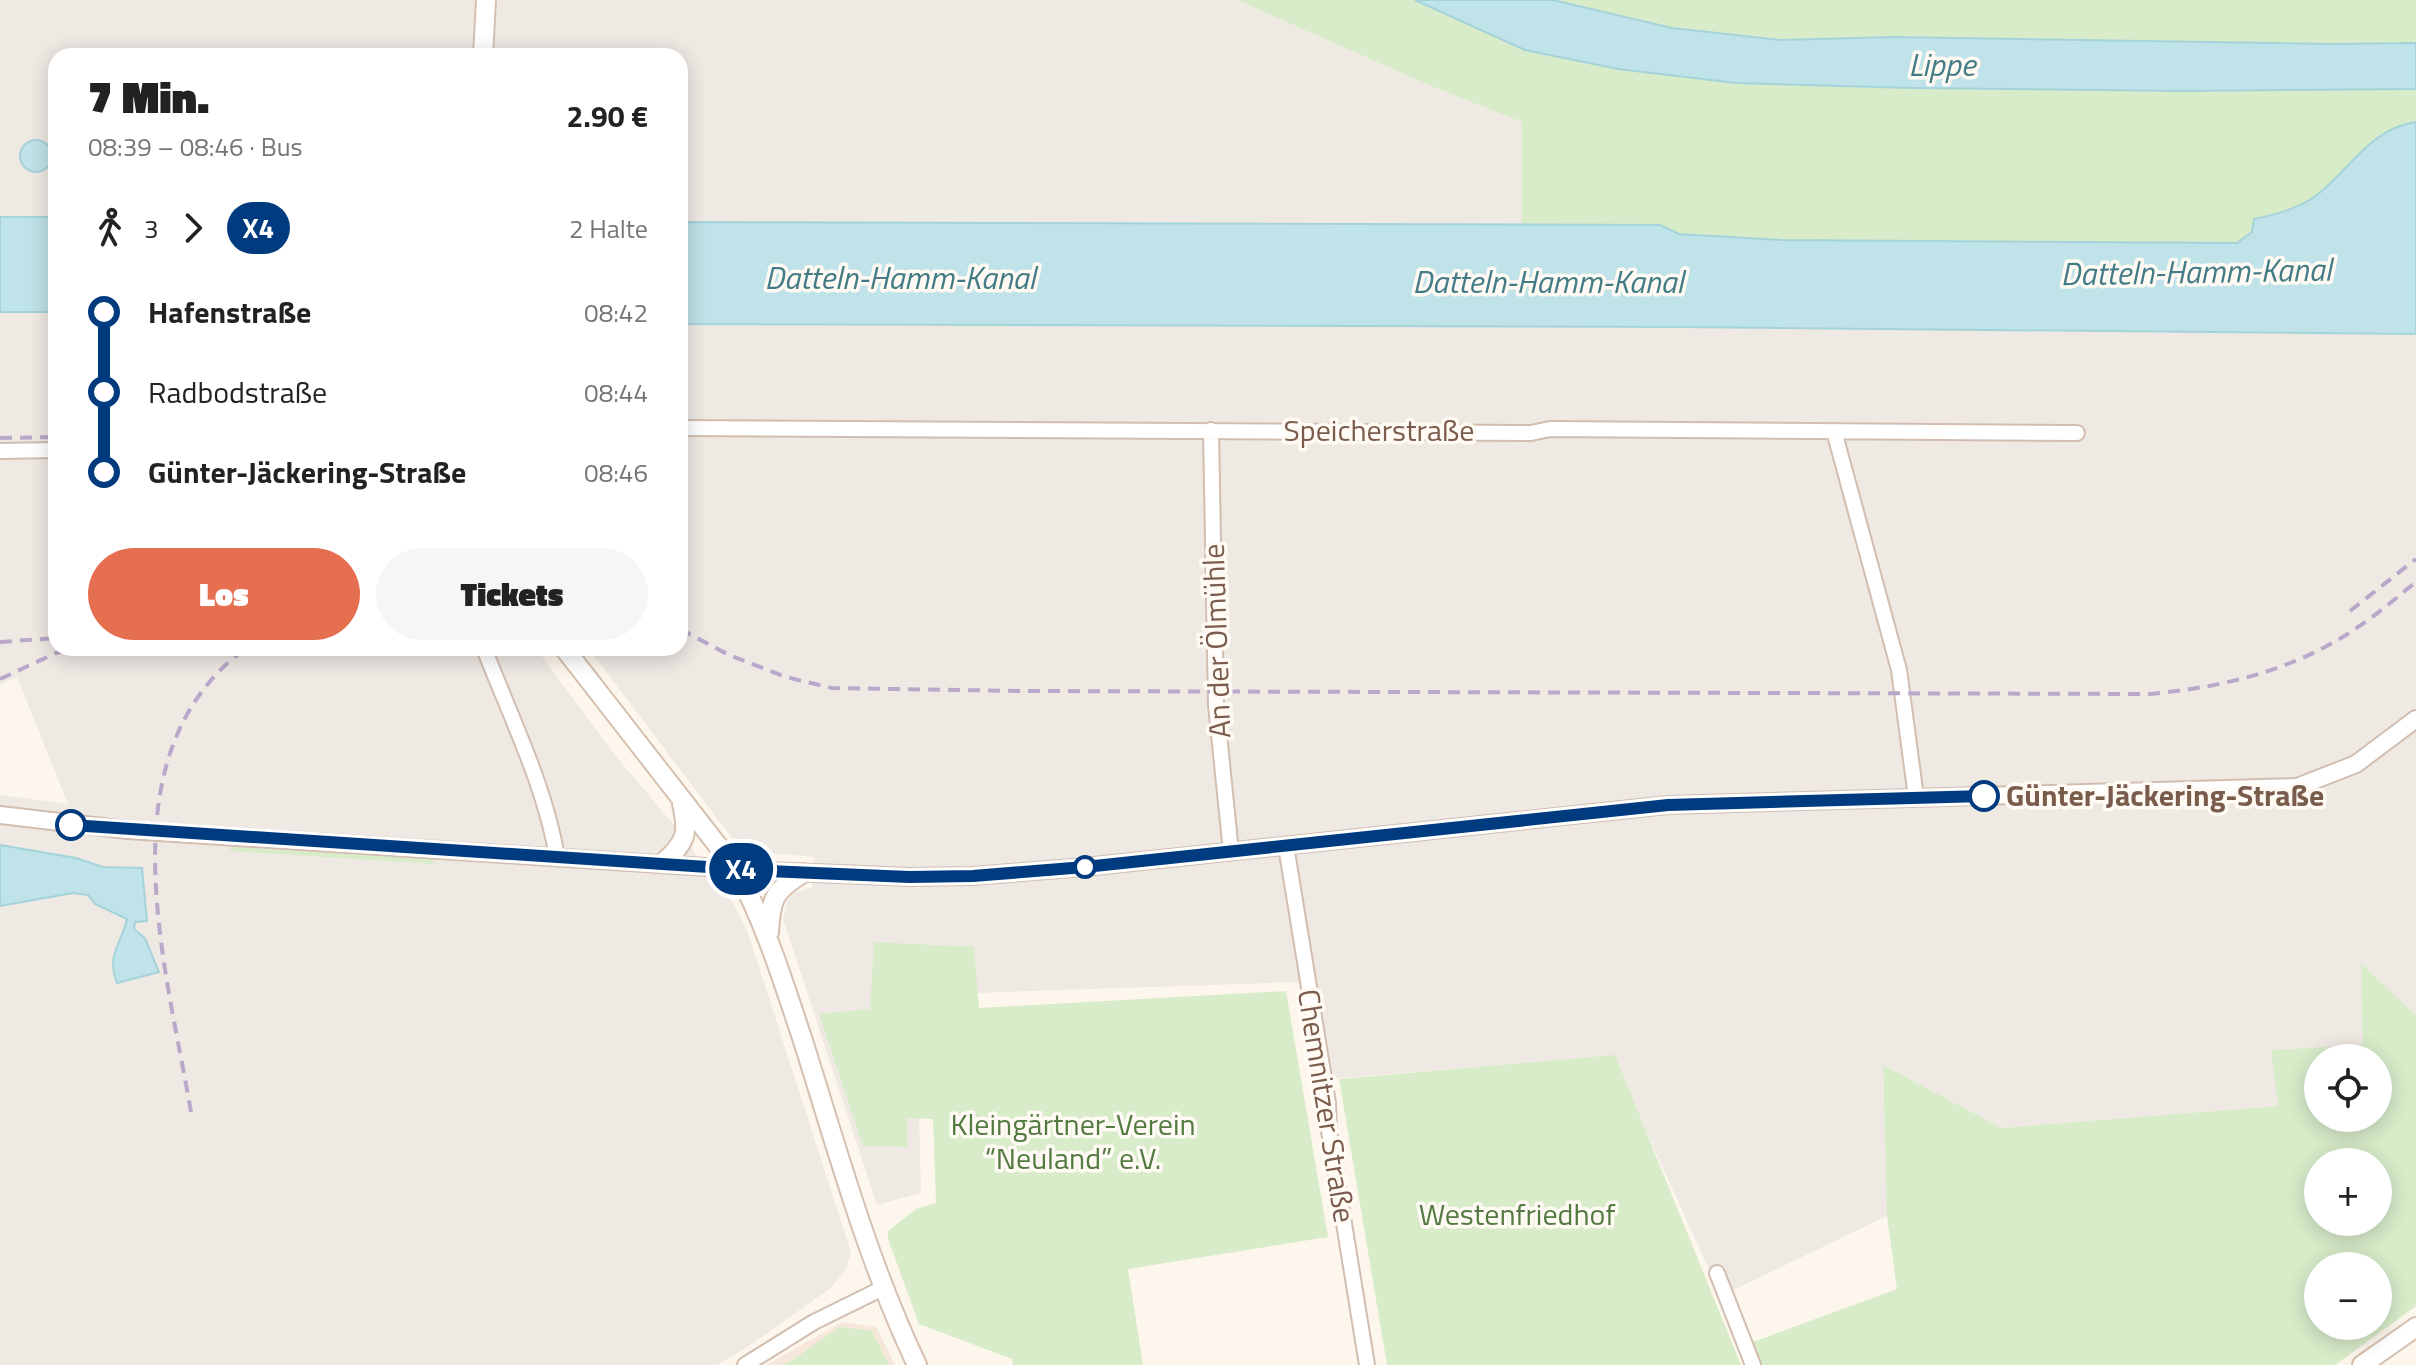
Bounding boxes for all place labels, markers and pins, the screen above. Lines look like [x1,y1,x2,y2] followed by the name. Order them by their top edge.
[2006,772,2324,818] place label: Günter-Jäckering-Straße
[1969,781,1999,811] marker: Günter-Jäckering-Straße
[56,810,86,840] unlabelled marker
[1074,856,1096,878] unlabelled marker

